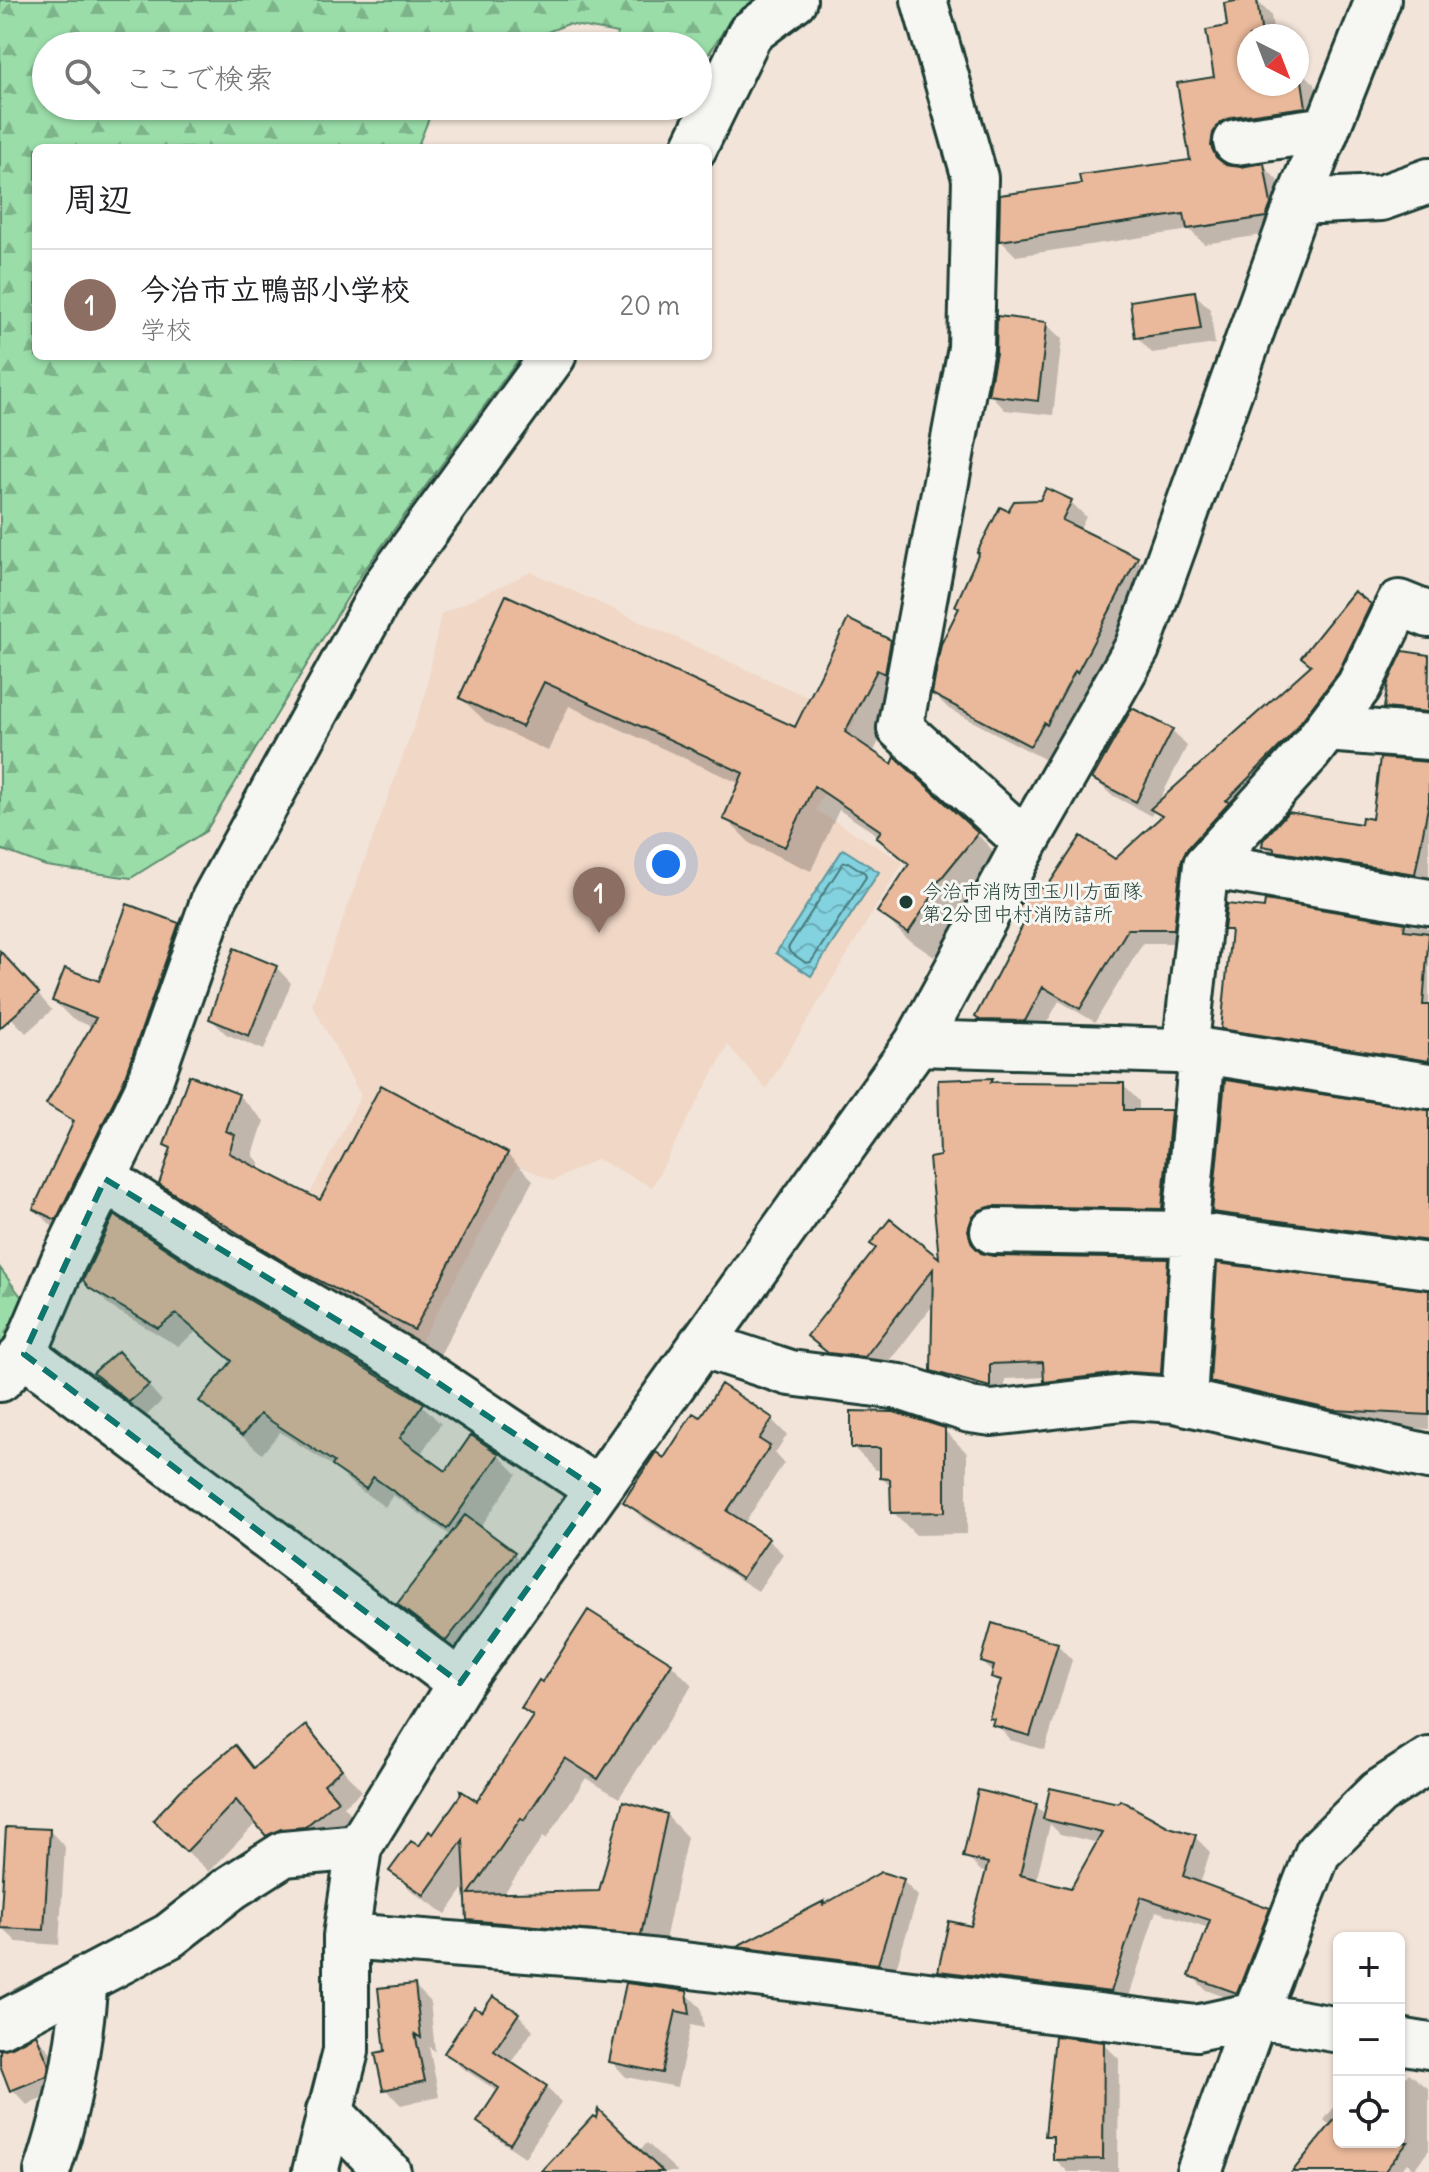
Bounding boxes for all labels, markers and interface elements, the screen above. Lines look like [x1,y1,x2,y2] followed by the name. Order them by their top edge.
[1237,24,1309,96] north arrow
[32,32,712,120] search box
[60,54,104,98] icon: search
[124,59,274,97] text: ここで検索
[64,177,132,220] text: 周辺
[140,270,410,308] text: 今治市立鴨部小学校
[85,289,95,322] text: 1
[620,289,680,322] text: 20 m
[140,313,192,346] text: 学校
[646,844,686,884] your location
[573,867,625,933] pin: 1
[922,878,1143,926] place label: 今治市消防団玉川方面隊 第2分団中村消防詰所
[897,893,915,911] marker: 今治市消防団玉川方面隊 第2分団中村消防詰所
[1333,1932,1405,2148] map controls
[1333,1932,1405,2004] button: +
[1333,2004,1405,2076] button: −
[1333,2076,1405,2148] button: locate

